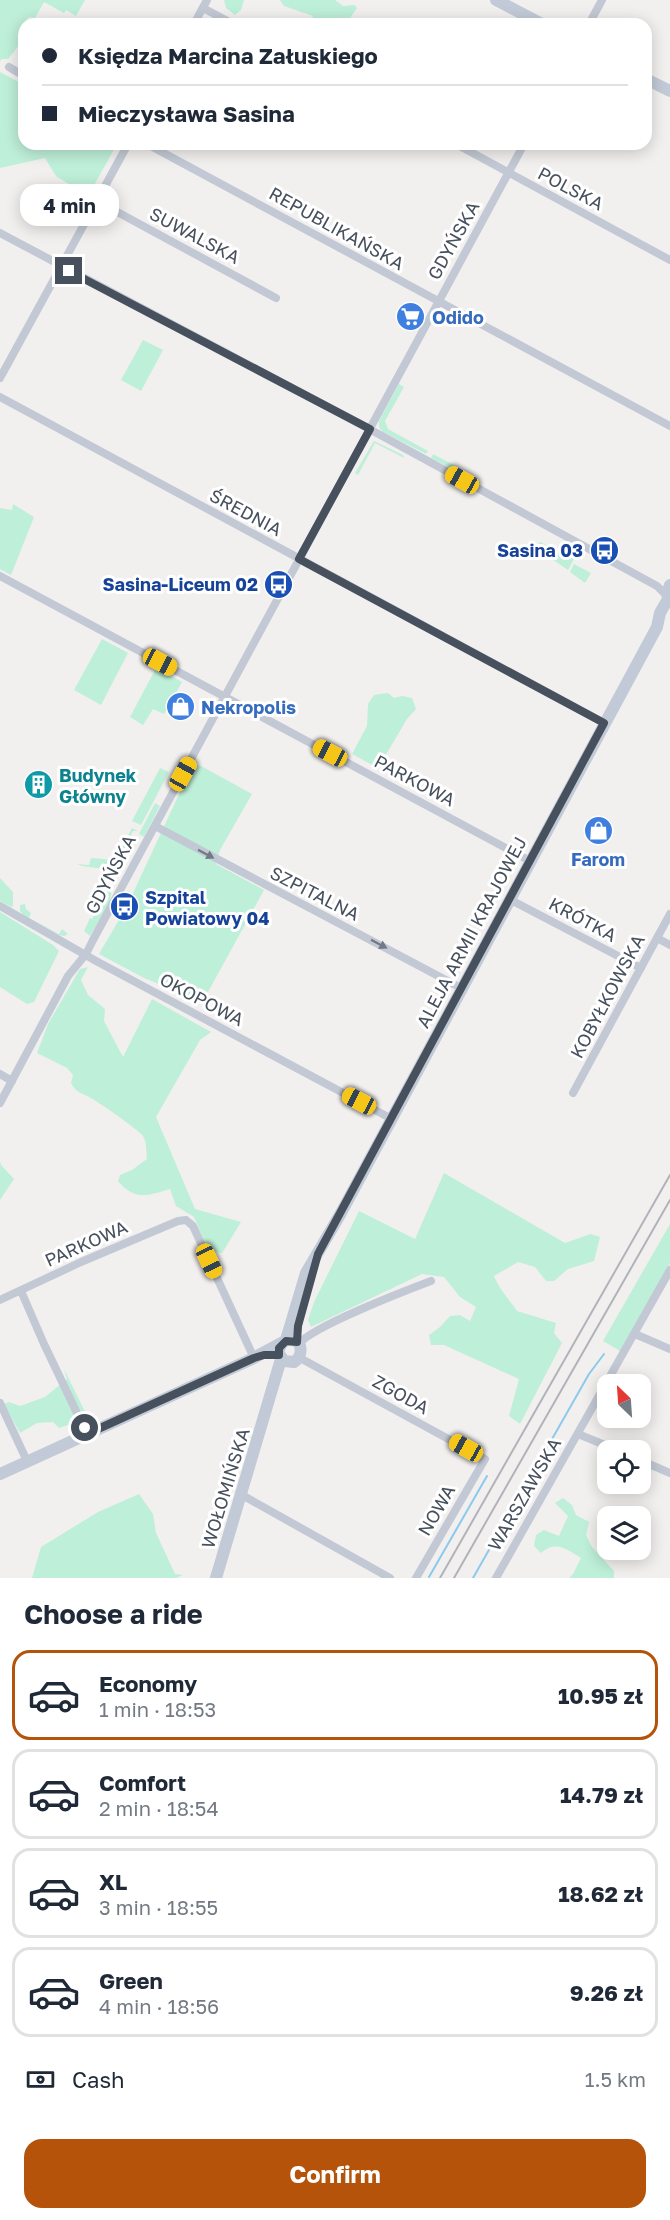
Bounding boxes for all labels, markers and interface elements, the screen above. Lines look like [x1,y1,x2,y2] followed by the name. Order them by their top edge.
[78,42,378,69] text: Księdza Marcina Załuskiego
[78,100,295,127] text: Mieczysława Sasina
[534,162,608,214] street label: POLSKA
[266,182,408,274] street label: REPUBLIKAŃSKA
[20,184,118,226] callout: 4 min
[43,193,96,217] text: 4 min
[422,197,484,283] street label: GDYŃSKA
[146,202,244,268] street label: SUWALSKA
[55,257,82,284] route end
[395,301,427,333] supermarket icon: Odido
[432,306,484,328] place label: Odido
[442,463,482,497] car
[206,484,286,540] street label: ŚREDNIA
[588,534,620,566] bus stop icon: Sasina 03
[497,539,583,561] place label: Sasina 03
[263,568,295,600] bus stop icon: Sasina-Liceum 02
[103,573,258,595] place label: Sasina-Liceum 02
[140,646,180,678] car
[164,691,196,723] shop icon: Nekropolis
[201,696,296,718] place label: Nekropolis
[310,737,350,769] car
[371,750,459,810] street label: PARKOWA
[166,754,200,794] car
[59,764,137,807] place label: Budynek Główny
[22,769,54,801] building icon: Budynek Główny
[582,814,614,846] shop icon: Farom
[80,831,140,917] street label: GDYŃSKA
[411,833,531,1031] street label: ALEJA ARMII KRAJOWEJ
[571,848,625,870] place label: Farom
[198,849,215,859] one-way arrow
[267,861,363,925] street label: SZPITALNA
[145,886,269,929] place label: Szpital Powiatowy 04
[108,891,140,923] bus stop icon: Szpital Powiatowy 04
[545,892,621,946] street label: KRÓTKA
[565,930,649,1062] street label: KOBYŁKOWSKA
[371,939,388,949] one-way arrow
[156,968,248,1030] street label: OKOPOWA
[339,1085,379,1117] car
[41,1215,131,1271] street label: PARKOWA
[193,1241,225,1281] car
[369,1370,433,1418] street label: ZGODA
[597,1374,651,1428] north arrow
[597,1374,651,1560] map controls
[71,1414,98,1441] route start
[196,1425,254,1551] street label: WOŁOMIŃSKA
[446,1431,486,1465] car
[483,1433,565,1555] street label: WARSZAWSKA
[597,1440,651,1494] button: locate
[413,1481,459,1539] street label: NOWA
[597,1506,651,1560] button: layers
[24,1598,203,1630] text: Choose a ride
[27,1668,81,1722] icon: car
[99,1670,197,1697] text: Economy
[558,1682,643,1709] text: 10.95 zł
[99,1697,216,1721] text: 1 min · 18:53
[27,1767,81,1821] icon: car
[99,1769,186,1796] text: Comfort
[560,1781,643,1808] text: 14.79 zł
[99,1796,219,1820] text: 2 min · 18:54
[27,1866,81,1920] icon: car
[99,1868,127,1895] text: XL
[558,1880,643,1907] text: 18.62 zł
[99,1895,218,1919] text: 3 min · 18:55
[27,1965,81,2019] icon: car
[99,1967,163,1994] text: Green
[570,1979,643,2006] text: 9.26 zł
[99,1994,219,2018] text: 4 min · 18:56
[24,2063,57,2096] icon: cash
[72,2066,125,2093] text: Cash
[585,2067,646,2091] text: 1.5 km
[24,2139,646,2208] button: Confirm

